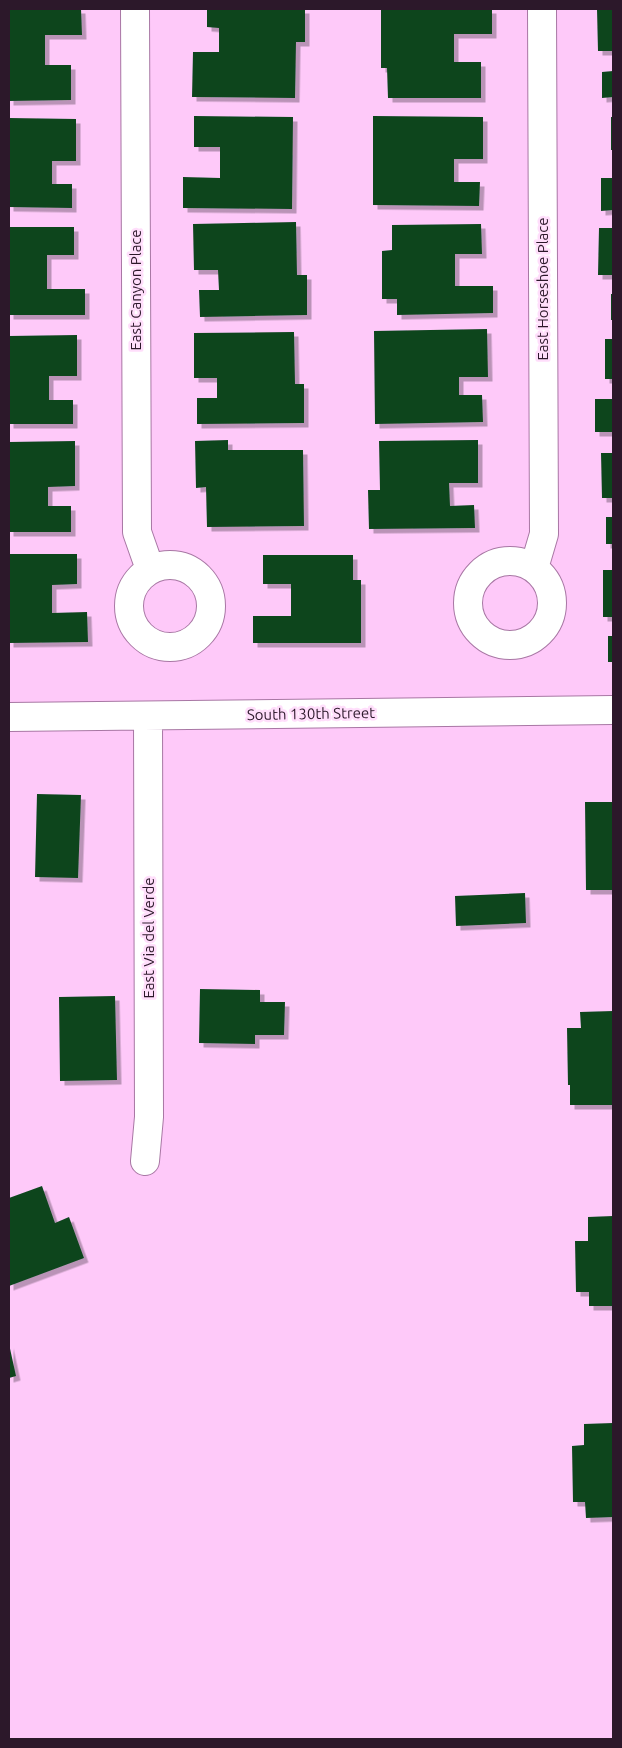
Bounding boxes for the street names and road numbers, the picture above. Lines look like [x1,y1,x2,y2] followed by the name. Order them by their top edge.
[534,217,551,361] street label: East Horseshoe Place
[127,229,144,351] street label: East Canyon Place
[247,704,375,723] street label: South 130th Street
[140,877,157,999] street label: East Via del Verde

